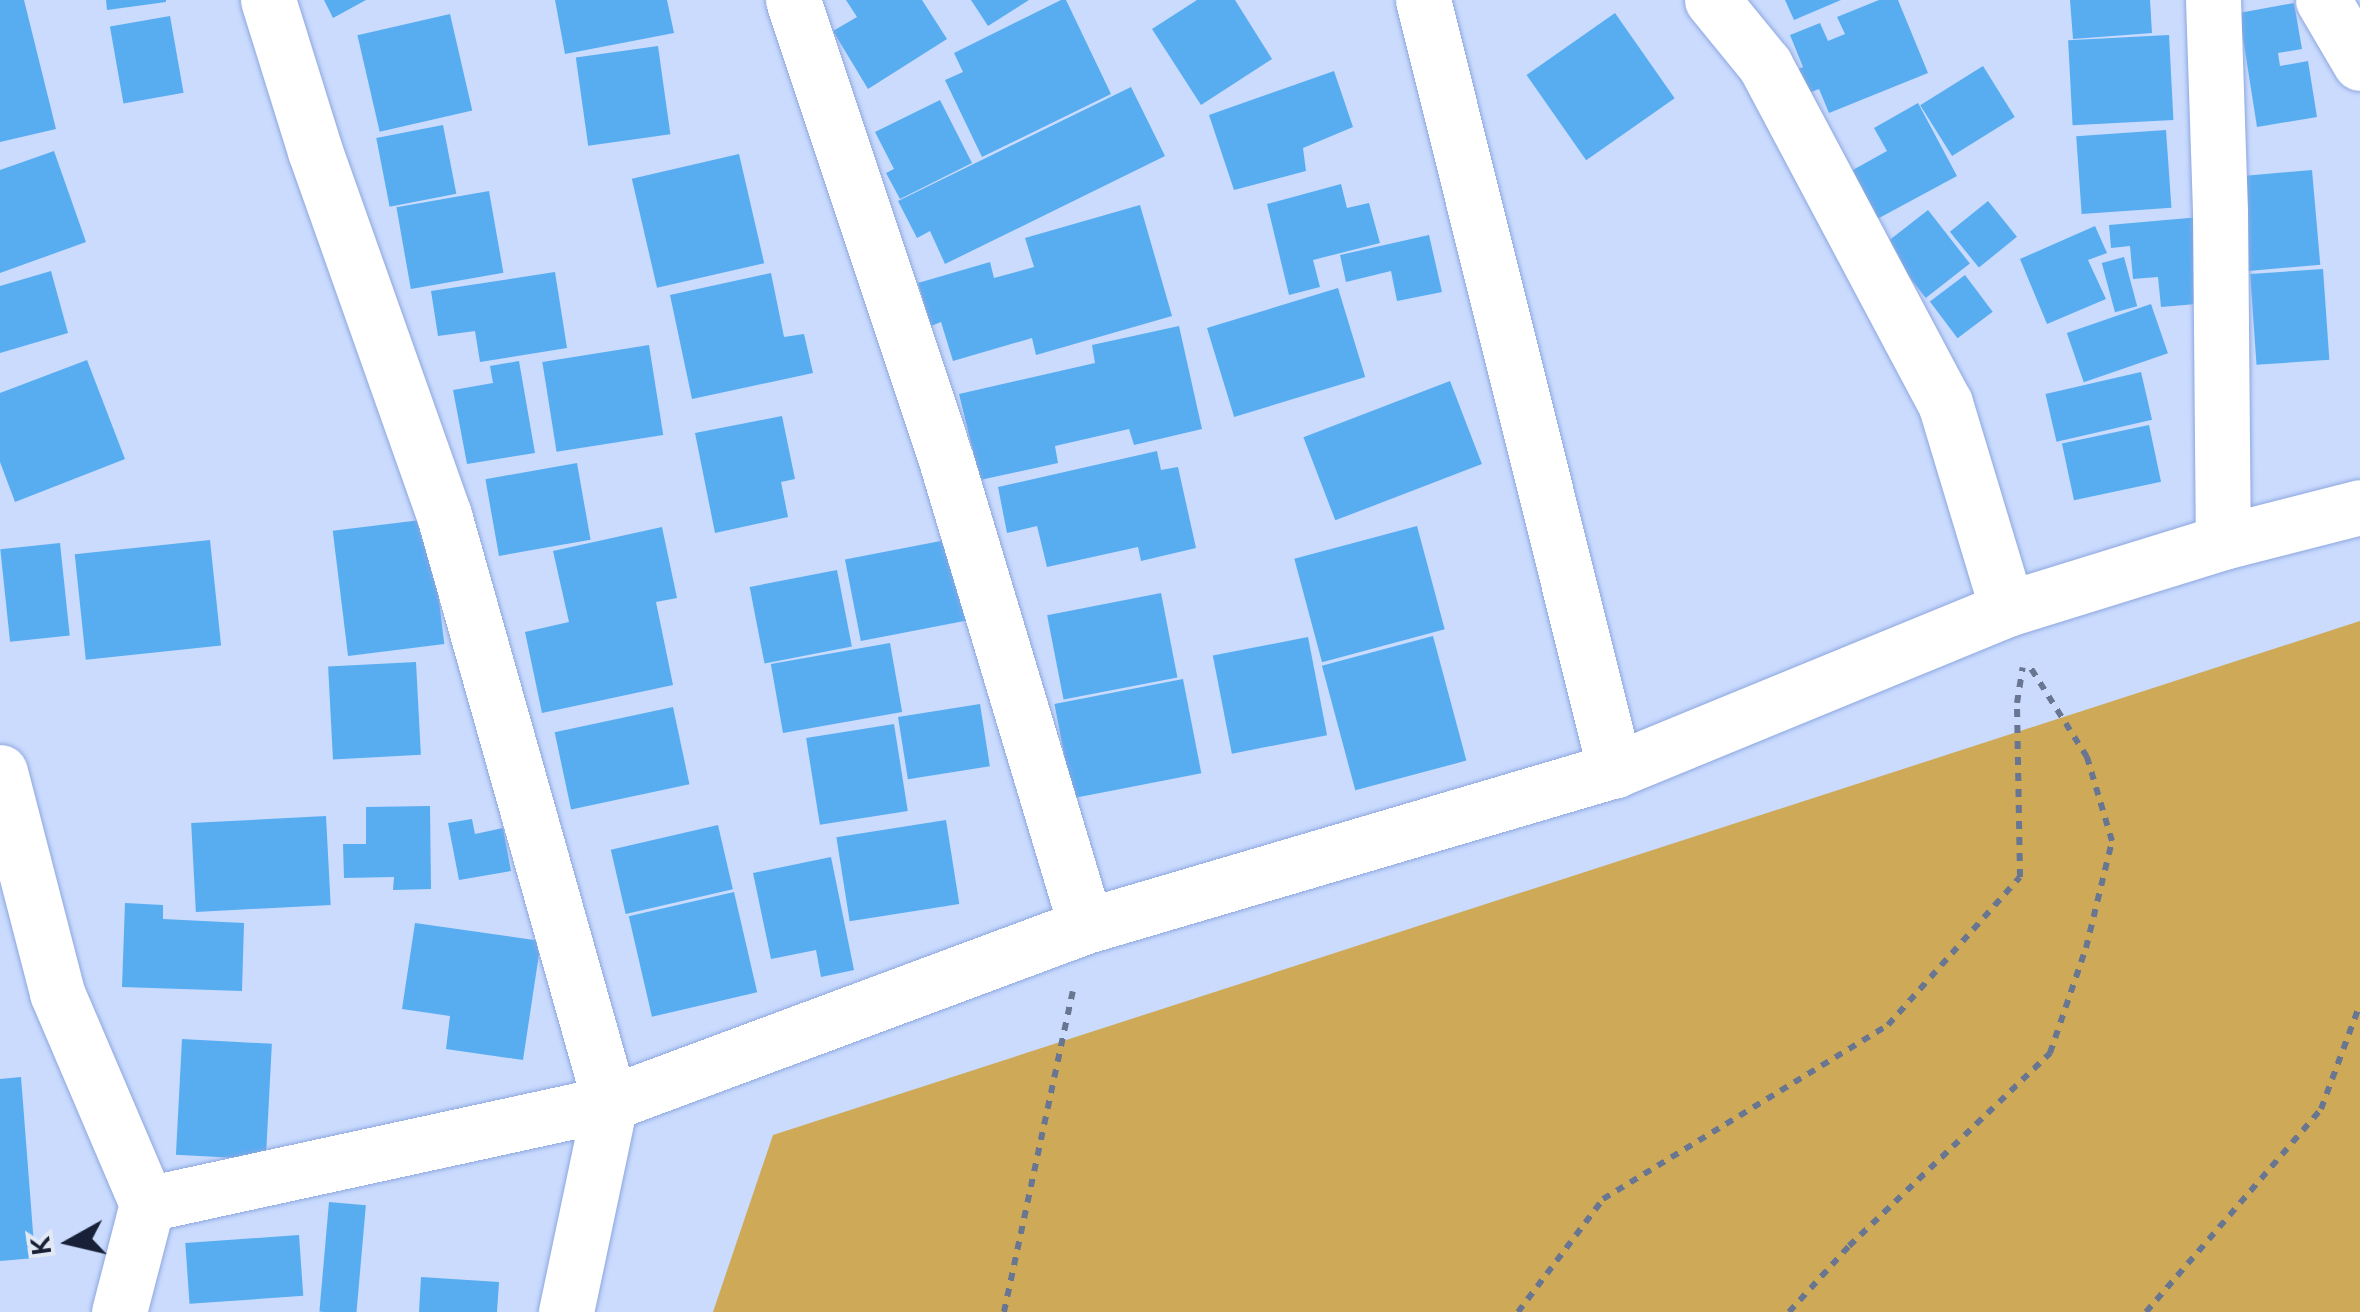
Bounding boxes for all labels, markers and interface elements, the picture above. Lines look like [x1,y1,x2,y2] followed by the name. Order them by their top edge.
[20,1192,120,1292] north arrow
[23,1235,56,1258] text: K

